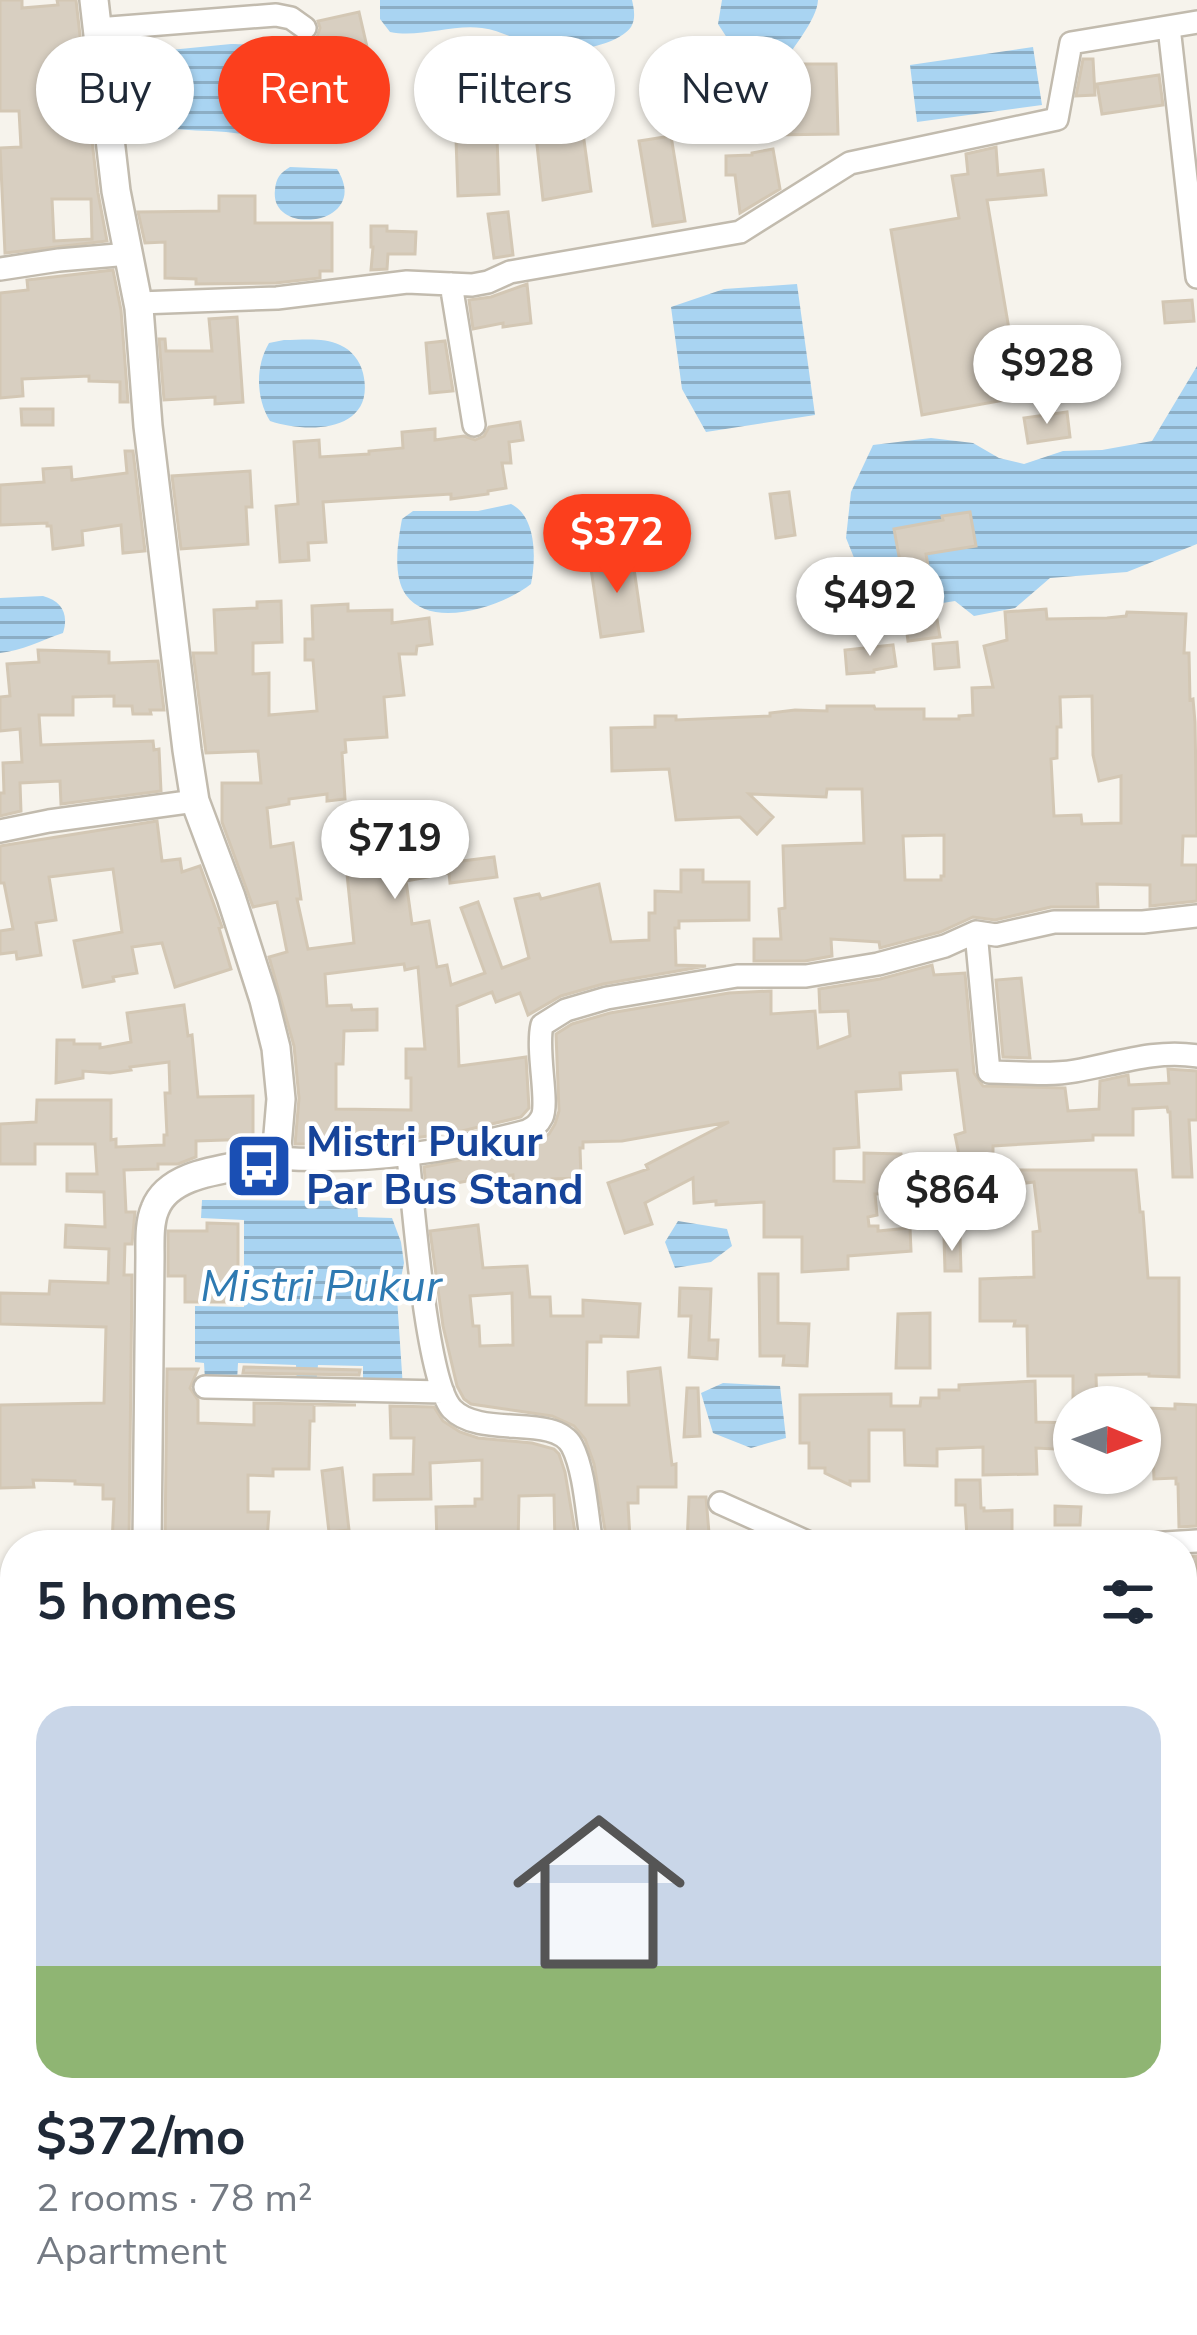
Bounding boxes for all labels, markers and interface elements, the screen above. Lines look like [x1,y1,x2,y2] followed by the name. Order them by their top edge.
[36,36,194,144] chip: Buy
[218,36,390,144] chip: Rent
[414,36,615,144] chip: Filters
[639,36,811,144] chip: New
[976,325,1118,427] pin: $928
[1000,337,1094,390] text: $928
[546,494,688,596] pin: $372
[570,506,664,559] text: $372
[799,557,941,659] pin: $492
[823,569,917,622] text: $492
[324,800,466,902] pin: $719
[348,812,442,865] text: $719
[306,1114,583,1219] place label: Mistri Pukur Par Bus Stand
[224,1131,294,1201] bus stop icon: Mistri Pukur Par Bus Stand
[881,1152,1023,1254] pin: $864
[905,1164,999,1217] text: $864
[200,1256,444,1317] water label: Mistri Pukur
[1053,1386,1161,1494] north arrow
[1053,1386,1161,1494] map controls
[36,1567,237,1637] text: 5 homes
[1095,1569,1161,1635] icon: filters
[491,1784,707,2000] icon: home
[36,2102,245,2172] text: $372/mo
[36,2172,313,2225] text: 2 rooms · 78 m²
[36,2225,226,2278] text: Apartment

